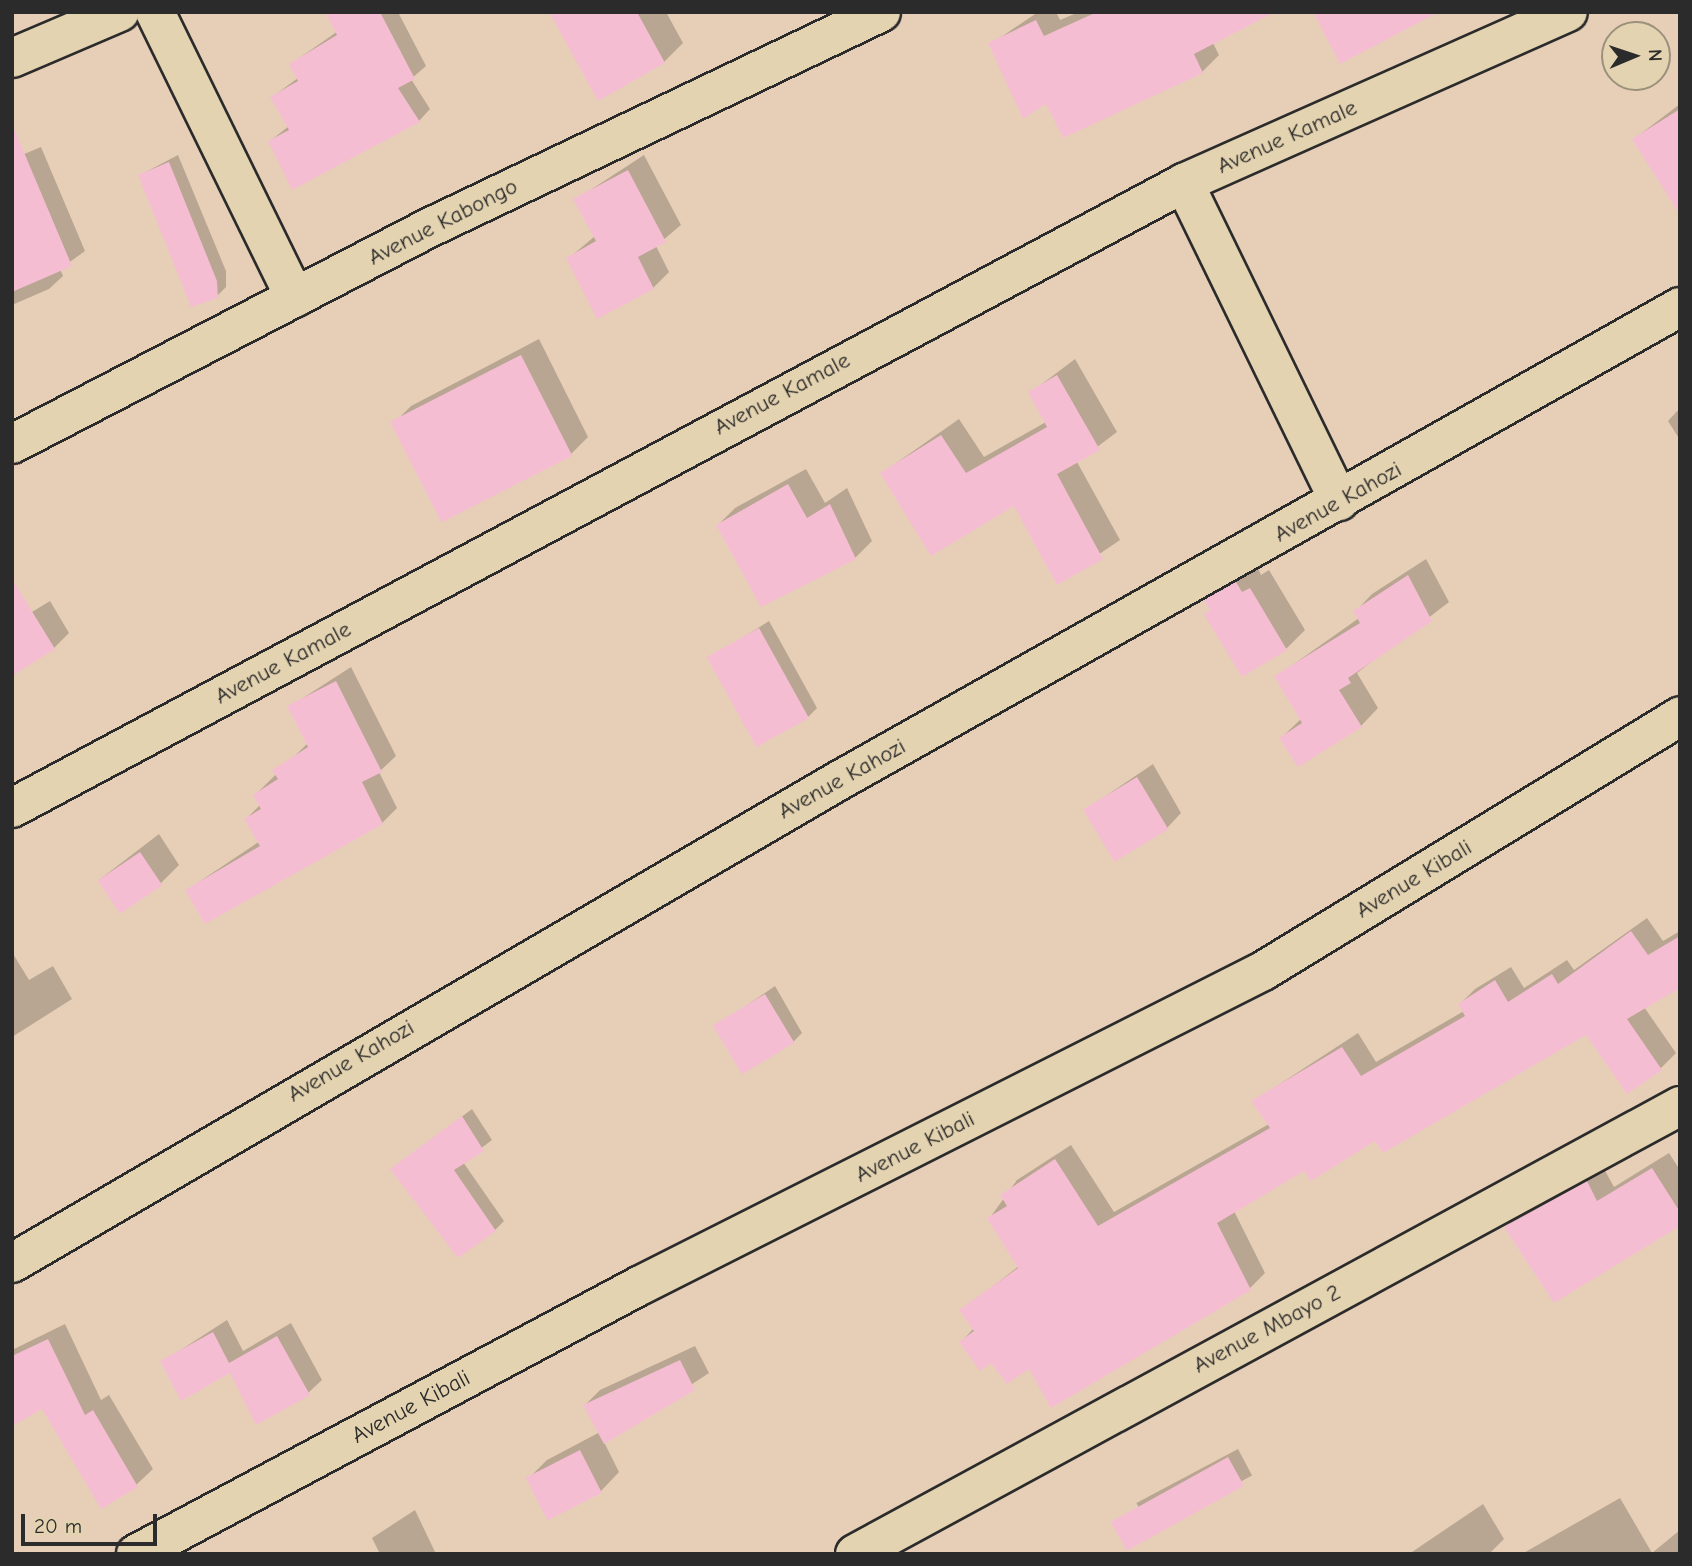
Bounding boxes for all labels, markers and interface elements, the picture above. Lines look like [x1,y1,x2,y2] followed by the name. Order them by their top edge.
[1601,21,1671,91] north arrow
[1644,49,1666,62] text: N
[1213,94,1361,180] street label: Avenue Kamale
[364,172,522,272] street label: Avenue Kabongo
[709,347,855,441] street label: Avenue Kamale
[1269,456,1407,548] street label: Avenue Kahozi
[210,616,356,710] street label: Avenue Kamale
[773,733,911,825] street label: Avenue Kahozi
[1351,834,1477,924] street label: Avenue Kibali
[283,1014,419,1108] street label: Avenue Kahozi
[851,1105,979,1189] street label: Avenue Kibali
[1189,1279,1345,1379] street label: Avenue Mbayo 2
[347,1364,475,1450] street label: Avenue Kibali
[24,1500,161,1544] scale bar
[34,1514,82,1538] text: 20 m

